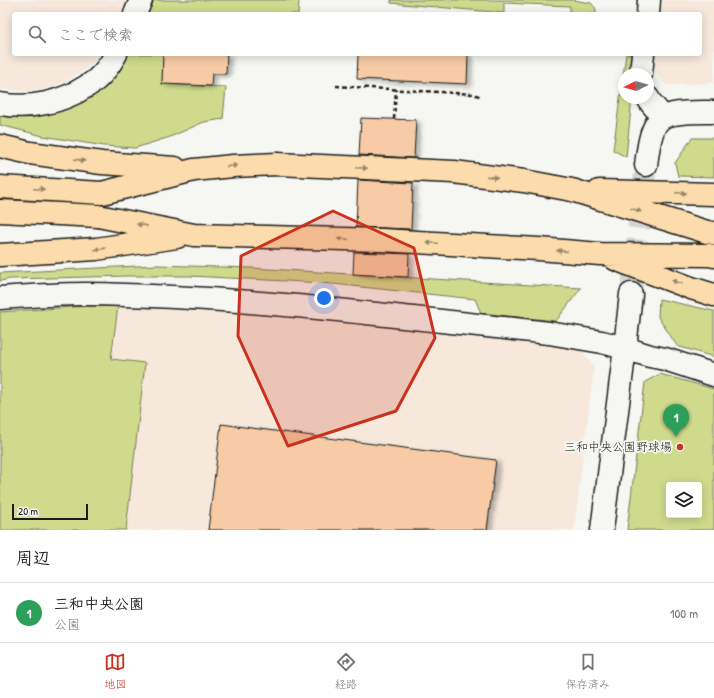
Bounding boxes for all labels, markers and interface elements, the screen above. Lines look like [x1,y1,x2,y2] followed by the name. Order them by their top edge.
[12,12,702,56] search box
[26,23,48,45] icon: search
[58,24,133,45] text: ここで検索
[618,68,654,104] north arrow
[74,157,86,163] one-way arrow
[226,162,238,169] one-way arrow
[356,164,368,171] one-way arrow
[486,174,498,180] one-way arrow
[33,186,45,193] one-way arrow
[675,190,688,196] one-way arrow
[630,207,642,213] one-way arrow
[136,221,148,227] one-way arrow
[336,236,349,242] one-way arrow
[425,240,438,246] one-way arrow
[94,246,106,252] one-way arrow
[555,247,568,254] one-way arrow
[671,279,683,285] one-way arrow
[314,288,334,308] your location
[663,404,689,437] pin: 1
[564,438,672,455] place label: 三和中央公園野球場
[675,442,685,452] marker: 三和中央公園野球場
[666,482,702,518] map controls
[666,482,702,518] button: layers
[12,502,88,521] scale bar
[18,504,38,518] text: 20 m
[16,546,50,569] text: 周辺
[54,593,144,614] text: 三和中央公園
[27,604,31,622] text: 1
[670,604,698,622] text: 100 m
[54,615,80,633] text: 公園
[104,651,126,691] tab: 地図
[335,651,357,691] tab: 経路
[566,651,610,691] tab: 保存済み

